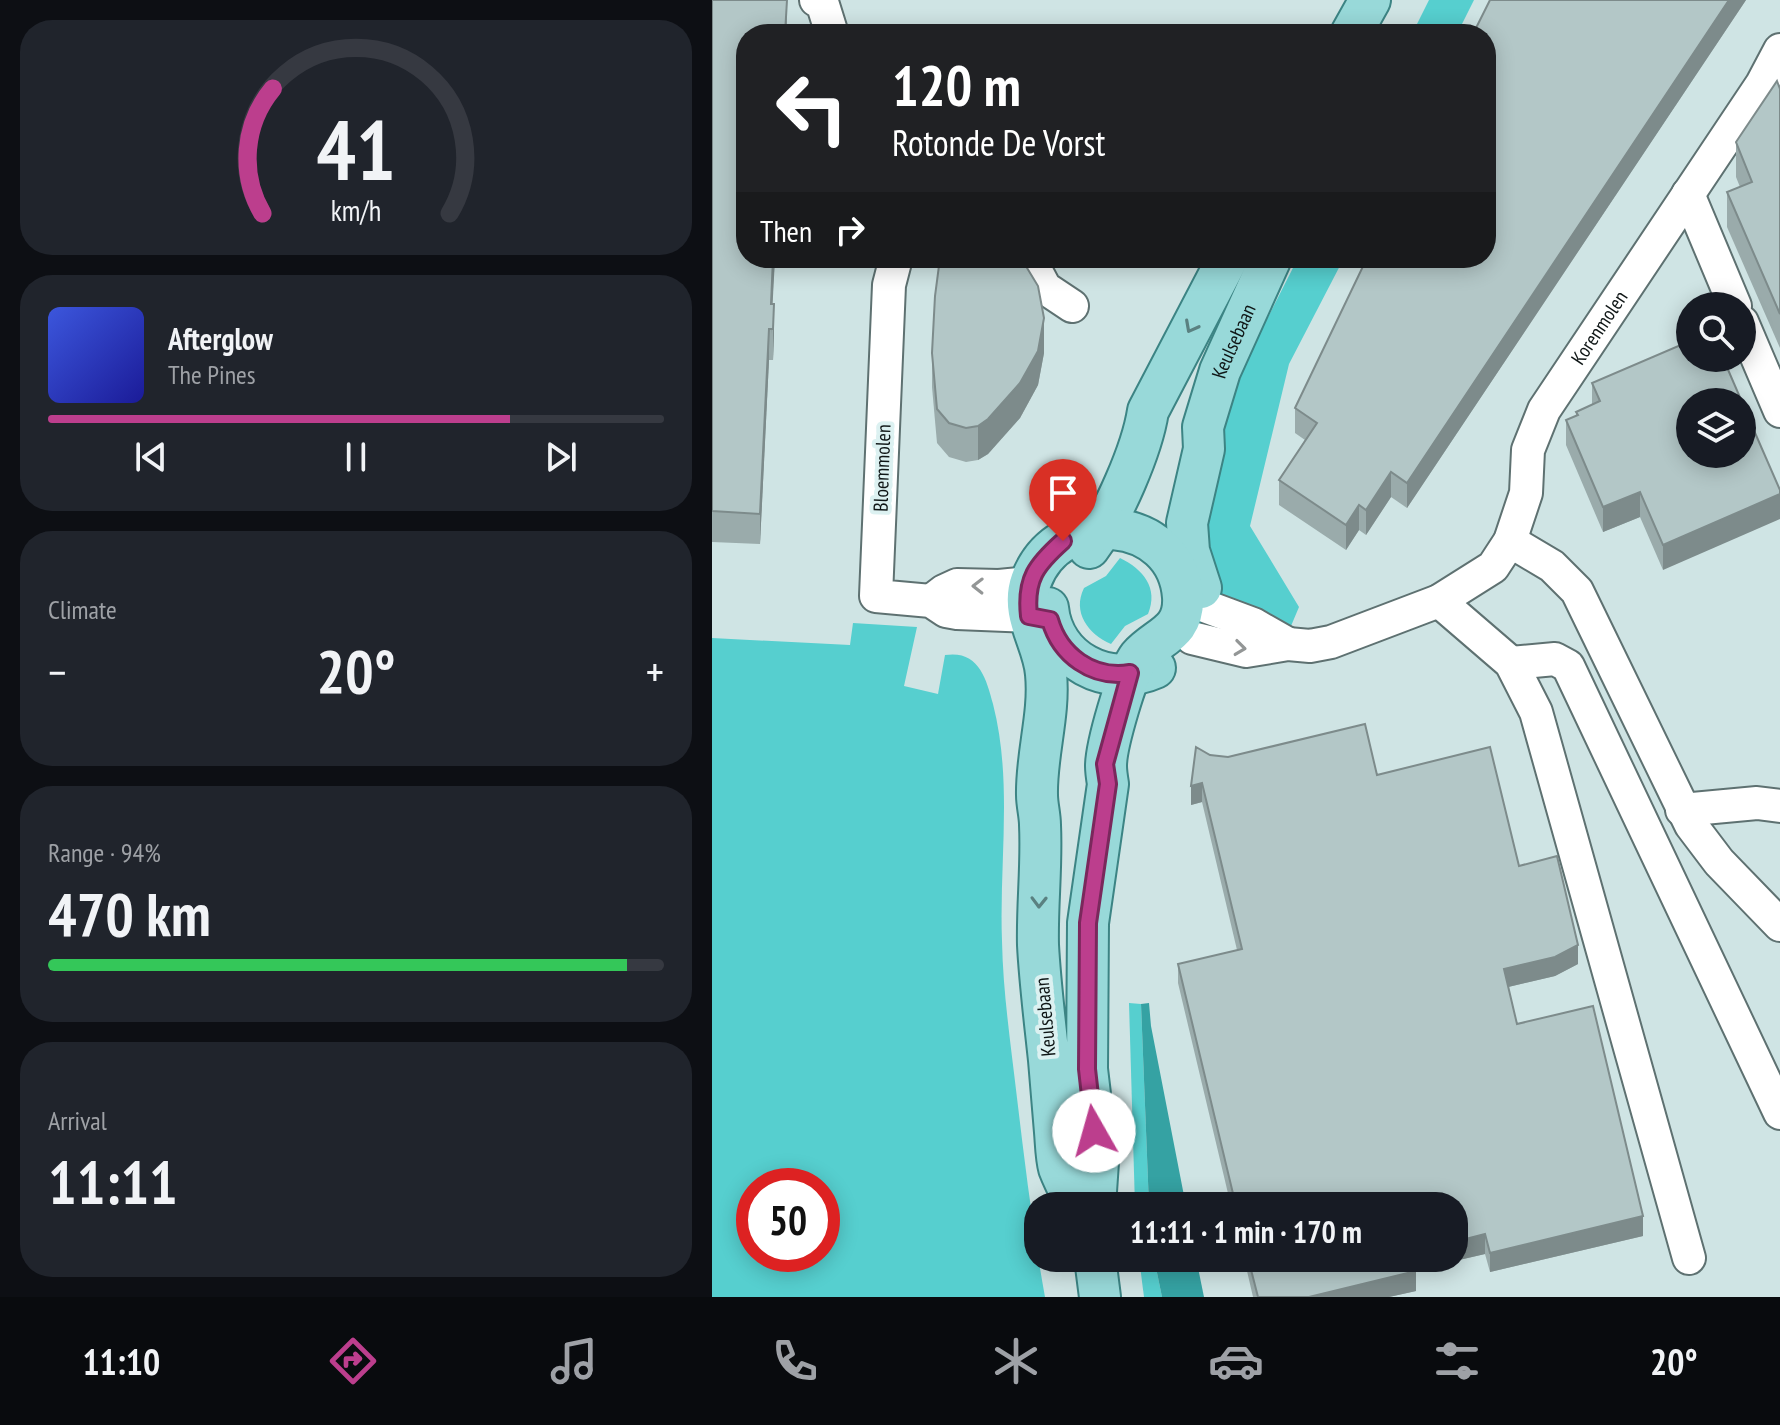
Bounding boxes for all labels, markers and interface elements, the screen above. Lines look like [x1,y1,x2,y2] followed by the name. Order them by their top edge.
[892,49,1021,121] text: 120 m
[760,56,864,160] icon: left
[316,94,396,202] text: 41
[892,119,1105,166] text: Rotonde De Vorst
[331,192,381,229] text: km/h
[828,208,872,252] icon: right
[760,211,812,250] text: Then
[1565,285,1633,369] street label: Korenmolen
[1676,292,1756,468] map controls
[1676,292,1756,372] button: search
[1206,300,1262,382] street label: Keulsebaan
[1185,318,1201,332] one-way arrow
[168,319,273,358] text: Afterglow
[168,358,256,391] text: The Pines
[1676,388,1756,468] button: layers
[867,424,897,512] street label: Bloemmolen
[129,435,173,479] icon: previous
[334,435,378,479] icon: pause
[539,435,583,479] icon: next
[1029,459,1097,541] pin
[1041,471,1085,515] icon: arrive
[971,577,984,594] one-way arrow
[48,593,117,626] text: Climate
[316,632,396,710] text: 20°
[1233,639,1247,656] one-way arrow
[48,643,66,700] text: −
[646,643,664,700] text: +
[48,836,161,869] text: Range · 94%
[48,875,211,953] text: 470 km
[1030,896,1048,909] one-way arrow
[1029,976,1061,1058] street label: Keulsebaan
[1052,1089,1136,1173] position arrow
[48,1104,107,1137] text: Arrival
[48,1143,178,1221] text: 11:11
[736,1168,840,1272] speed limit sign: 50
[1130,1212,1362,1251] text: 11:11 · 1 min · 170 m
[325,1333,381,1389] icon: directions
[546,1333,602,1389] icon: music
[767,1333,823,1389] icon: phone
[988,1333,1044,1389] icon: climate
[1208,1333,1264,1389] icon: car
[1429,1333,1485,1389] icon: filters
[82,1338,160,1385] text: 11:10
[1650,1338,1698,1385] text: 20°

